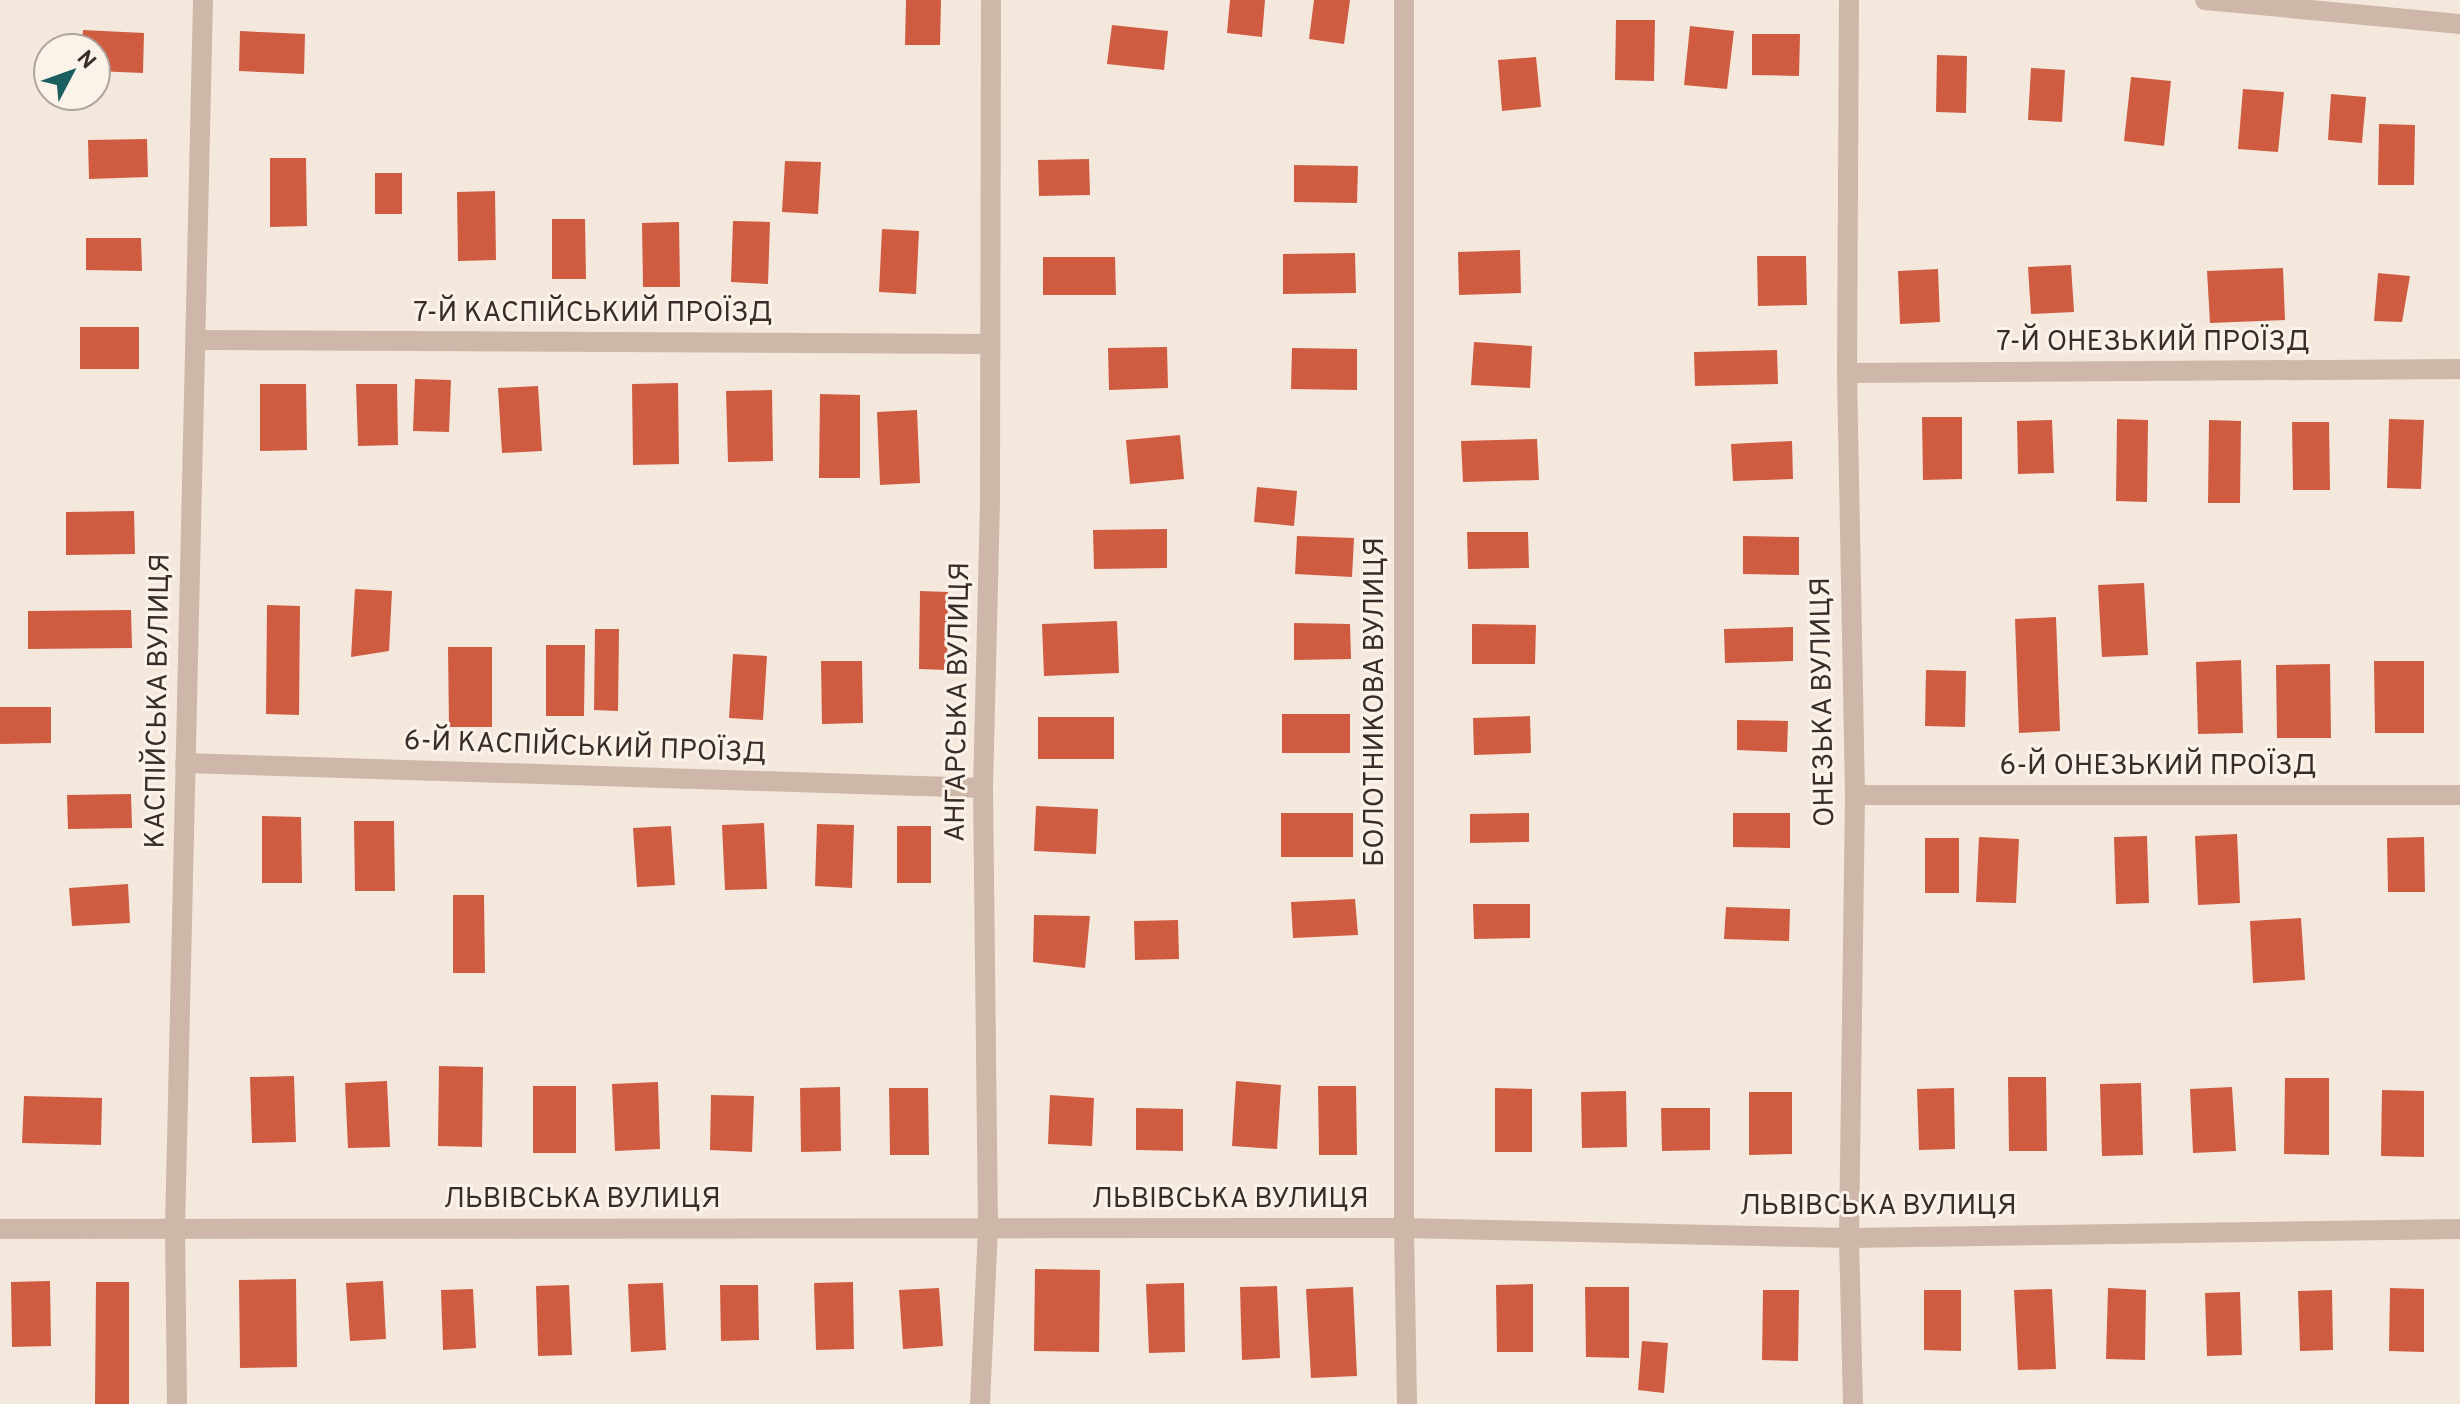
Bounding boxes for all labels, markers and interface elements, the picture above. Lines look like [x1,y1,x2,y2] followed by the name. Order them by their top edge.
[32,32,112,112] north arrow
[70,46,101,75] text: N
[413,294,773,332] street label: 7-Й КАСПІЙСЬКИЙ ПРОЇЗД
[1996,323,2310,361] street label: 7-Й ОНЕЗЬКИЙ ПРОЇЗД
[1358,537,1394,867] street label: БОЛОТНИКОВА ВУЛИЦЯ
[136,553,180,849] street label: КАСПІЙСЬКА ВУЛИЦЯ
[939,561,979,843] street label: АНГАРСЬКА ВУЛИЦЯ
[1804,577,1844,827] street label: ОНЕЗЬКА ВУЛИЦЯ
[403,722,767,772] street label: 6-Й КАСПІЙСЬКИЙ ПРОЇЗД
[1999,747,2317,785] street label: 6-Й ОНЕЗЬКИЙ ПРОЇЗД
[443,1182,721,1218] street label: ЛЬВІВСЬКА ВУЛИЦЯ
[1091,1182,1369,1218] street label: ЛЬВІВСЬКА ВУЛИЦЯ
[1739,1189,2017,1225] street label: ЛЬВІВСЬКА ВУЛИЦЯ

